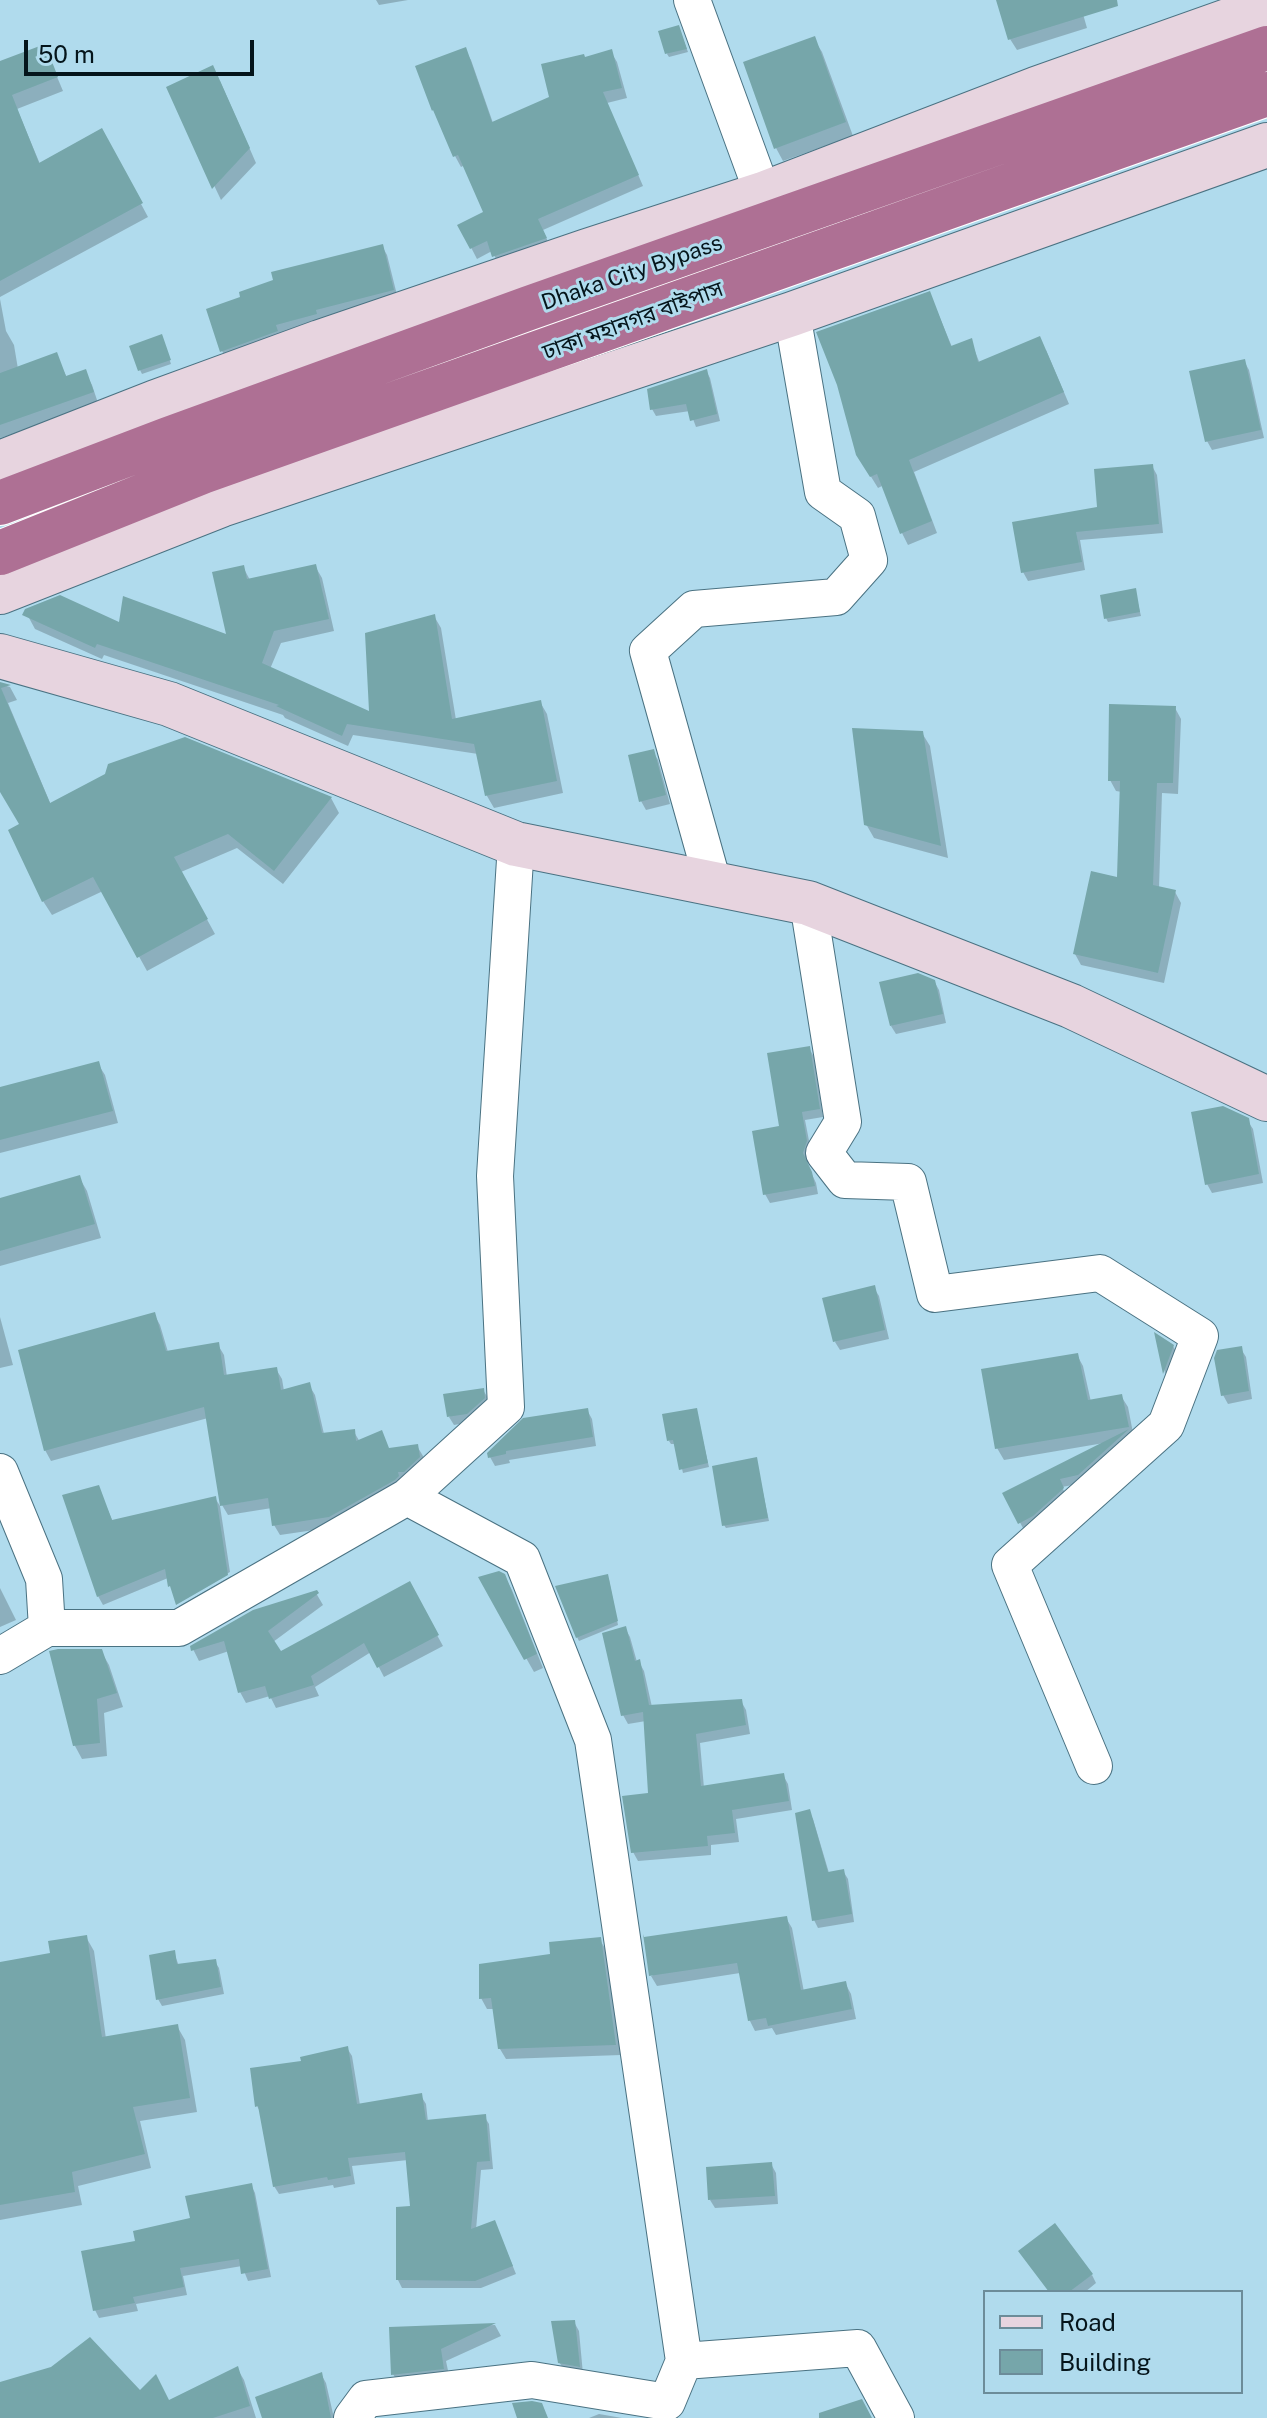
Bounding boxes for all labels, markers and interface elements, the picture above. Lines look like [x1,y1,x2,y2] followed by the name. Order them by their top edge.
[28,24,258,74] scale bar
[38,40,95,68] text: 50 m
[538,230,726,316] street label: Dhaka City Bypass
[539,276,727,366] street label: ঢাকা মহানগর বাইপাস
[983,2290,1243,2394] legend
[1059,2308,1116,2336] text: Road
[1059,2348,1151,2376] text: Building

